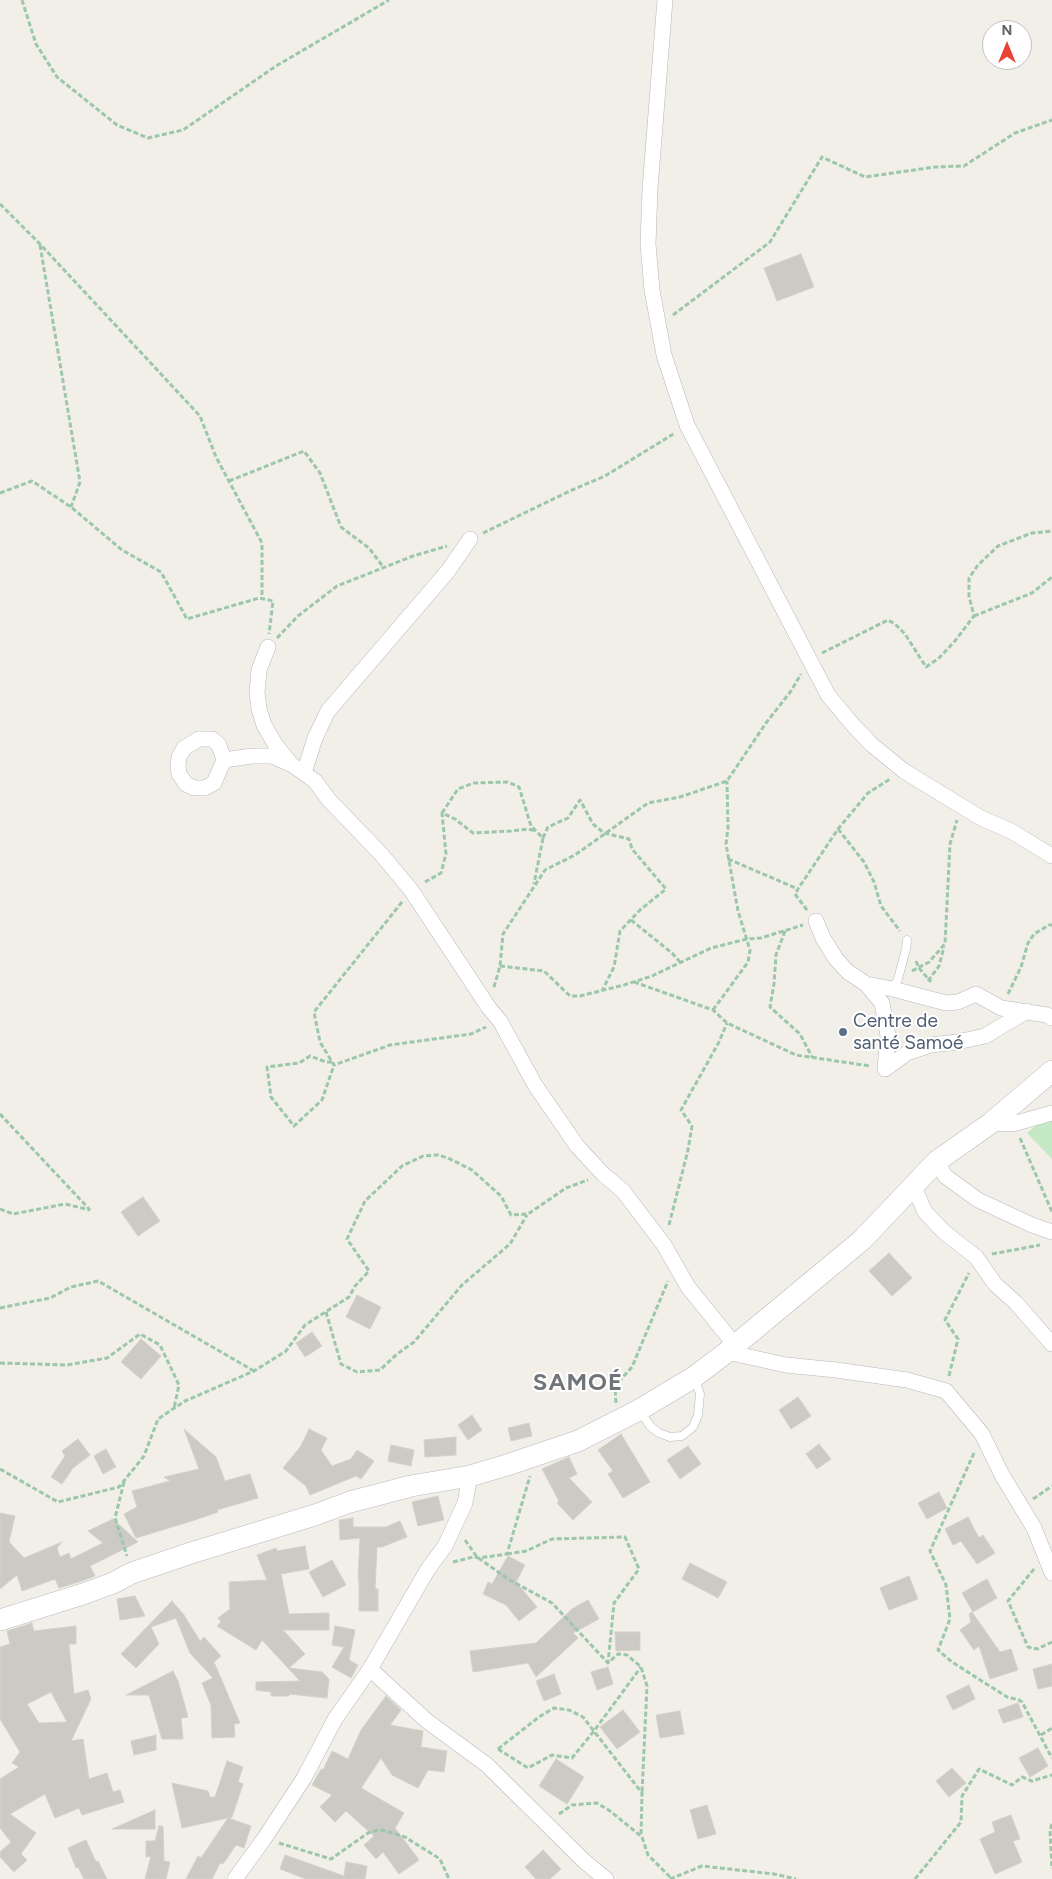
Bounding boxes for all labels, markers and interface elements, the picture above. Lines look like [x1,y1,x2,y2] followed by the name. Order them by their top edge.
[982,20,1032,70] north arrow
[1002,22,1012,39] text: N
[853,1010,963,1054] place label: Centre de santé Samoé
[837,1026,849,1038] marker: Centre de santé Samoé
[532,1369,624,1397] district label: SAMOÉ

